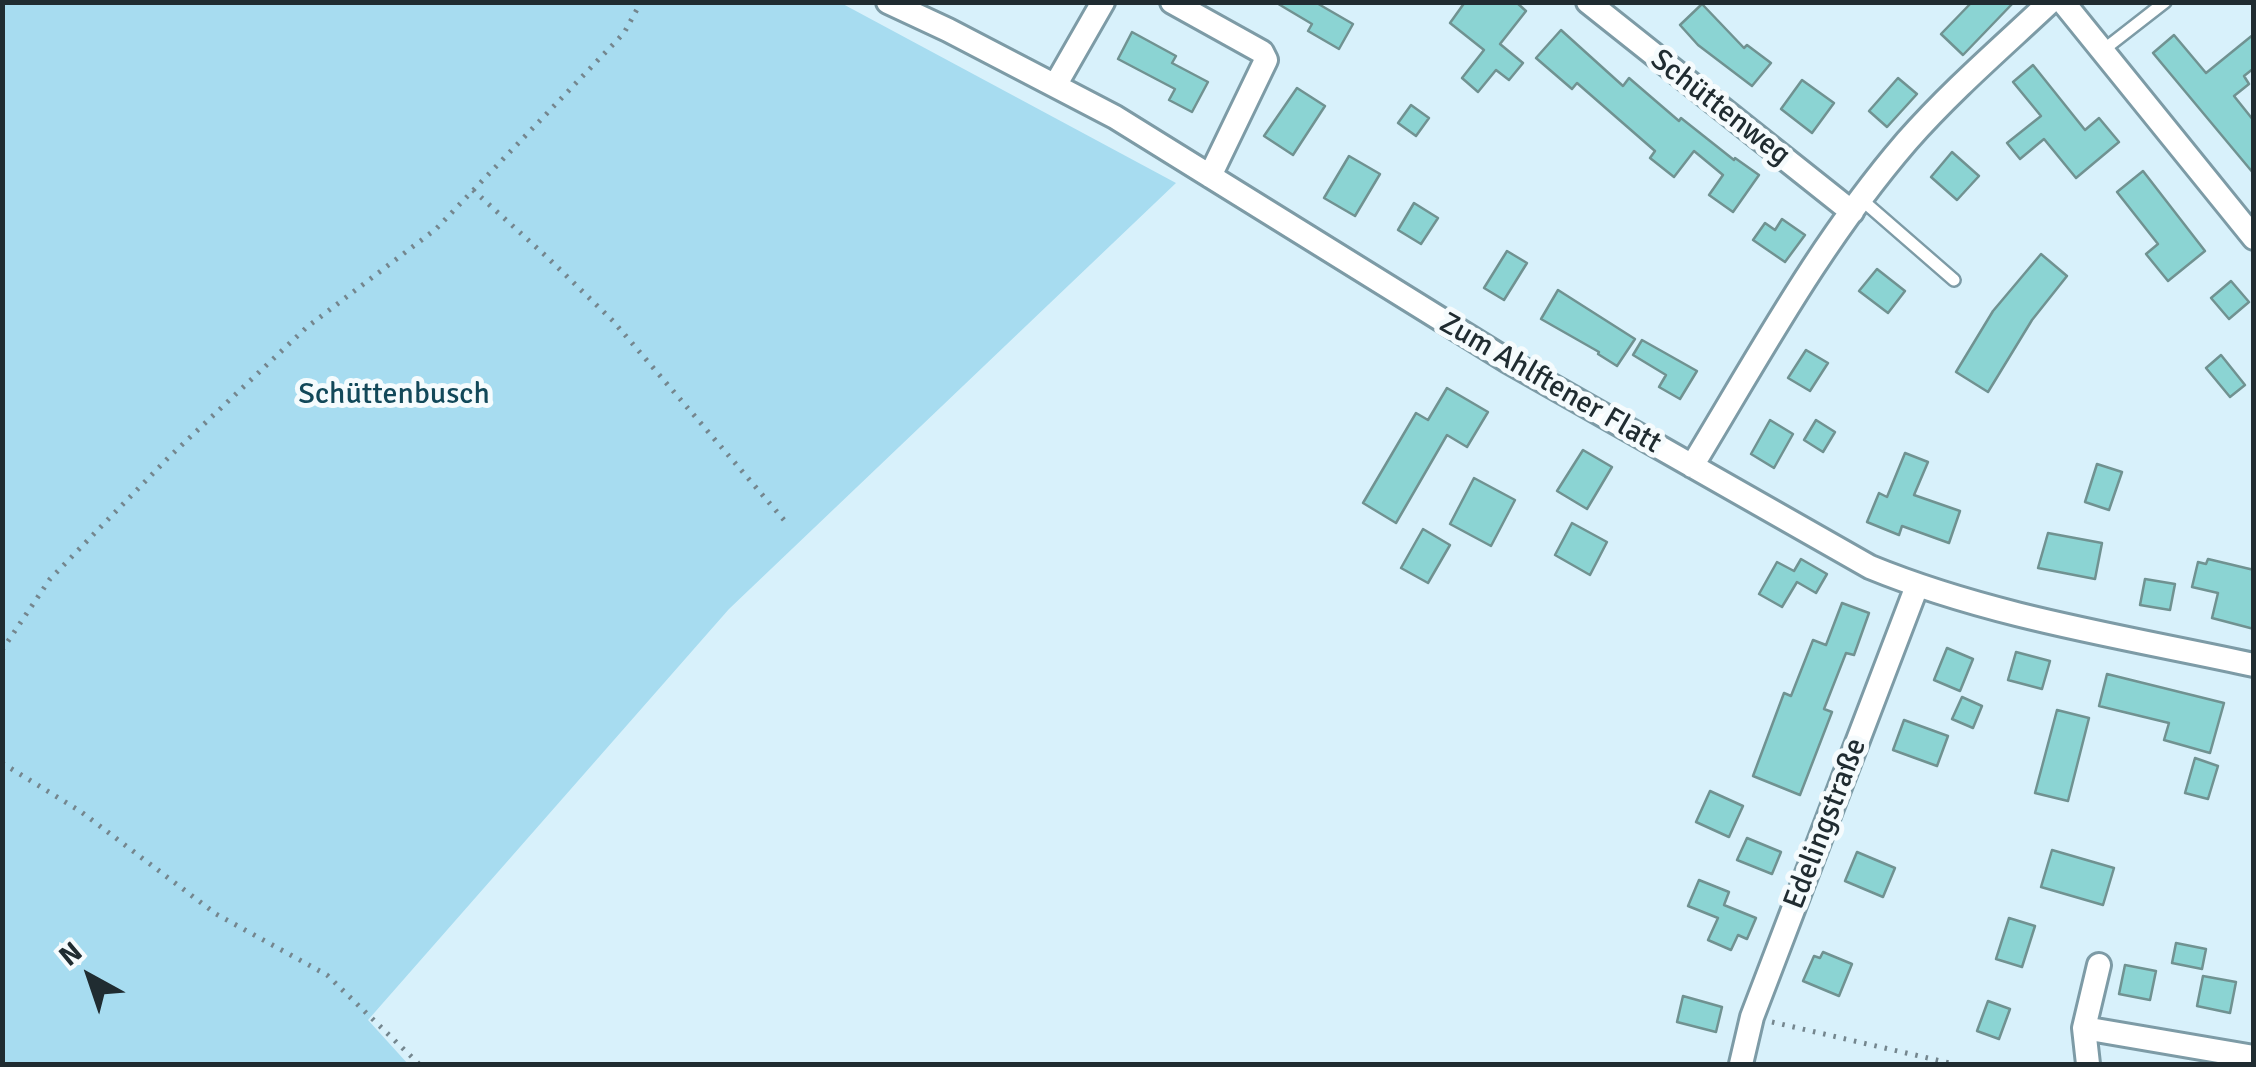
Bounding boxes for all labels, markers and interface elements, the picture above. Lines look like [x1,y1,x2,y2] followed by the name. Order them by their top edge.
[1643,42,1797,174] street label: Schüttenweg
[1433,306,1667,462] street label: Zum Ahlftener Flatt
[298,377,490,413] park label: Schüttenbusch
[1777,734,1875,914] street label: Edelingstraße
[40,927,140,1027] north arrow
[52,935,89,973] text: N

